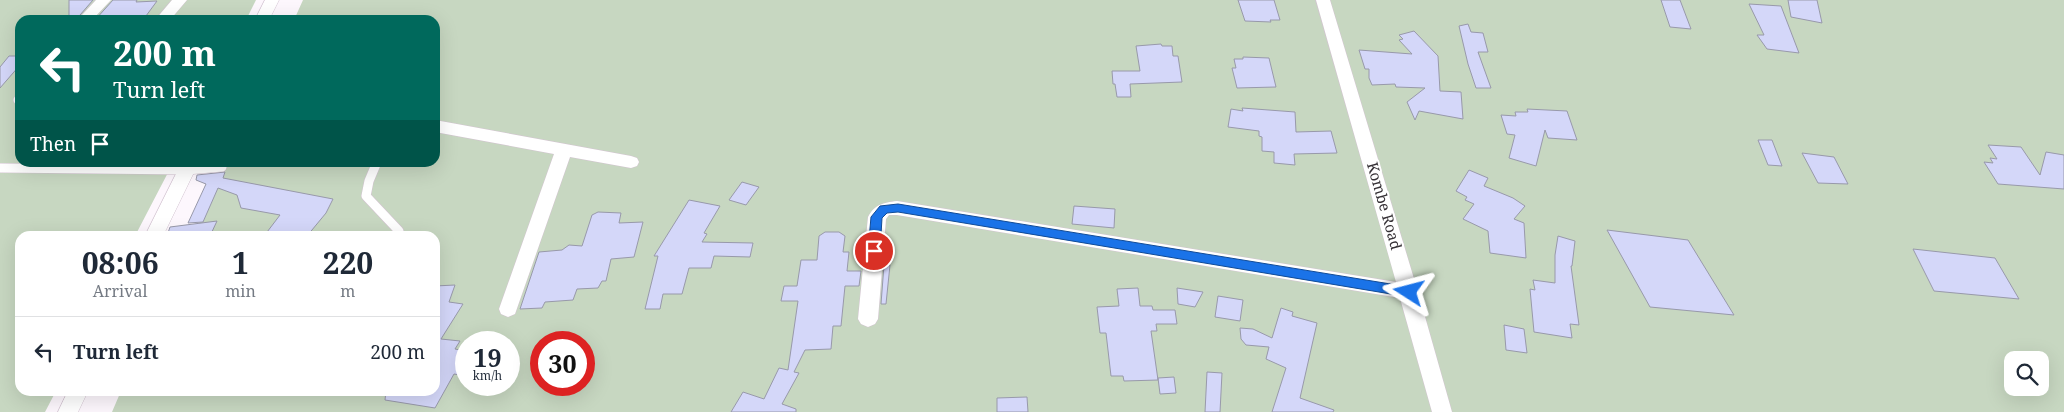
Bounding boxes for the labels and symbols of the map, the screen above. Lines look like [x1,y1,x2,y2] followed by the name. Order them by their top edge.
[1363,160,1407,252] street label: Kombe Road
[853,230,895,272] pin
[1382,265,1434,317] position arrow
[530,331,595,396] speed limit sign: 30

